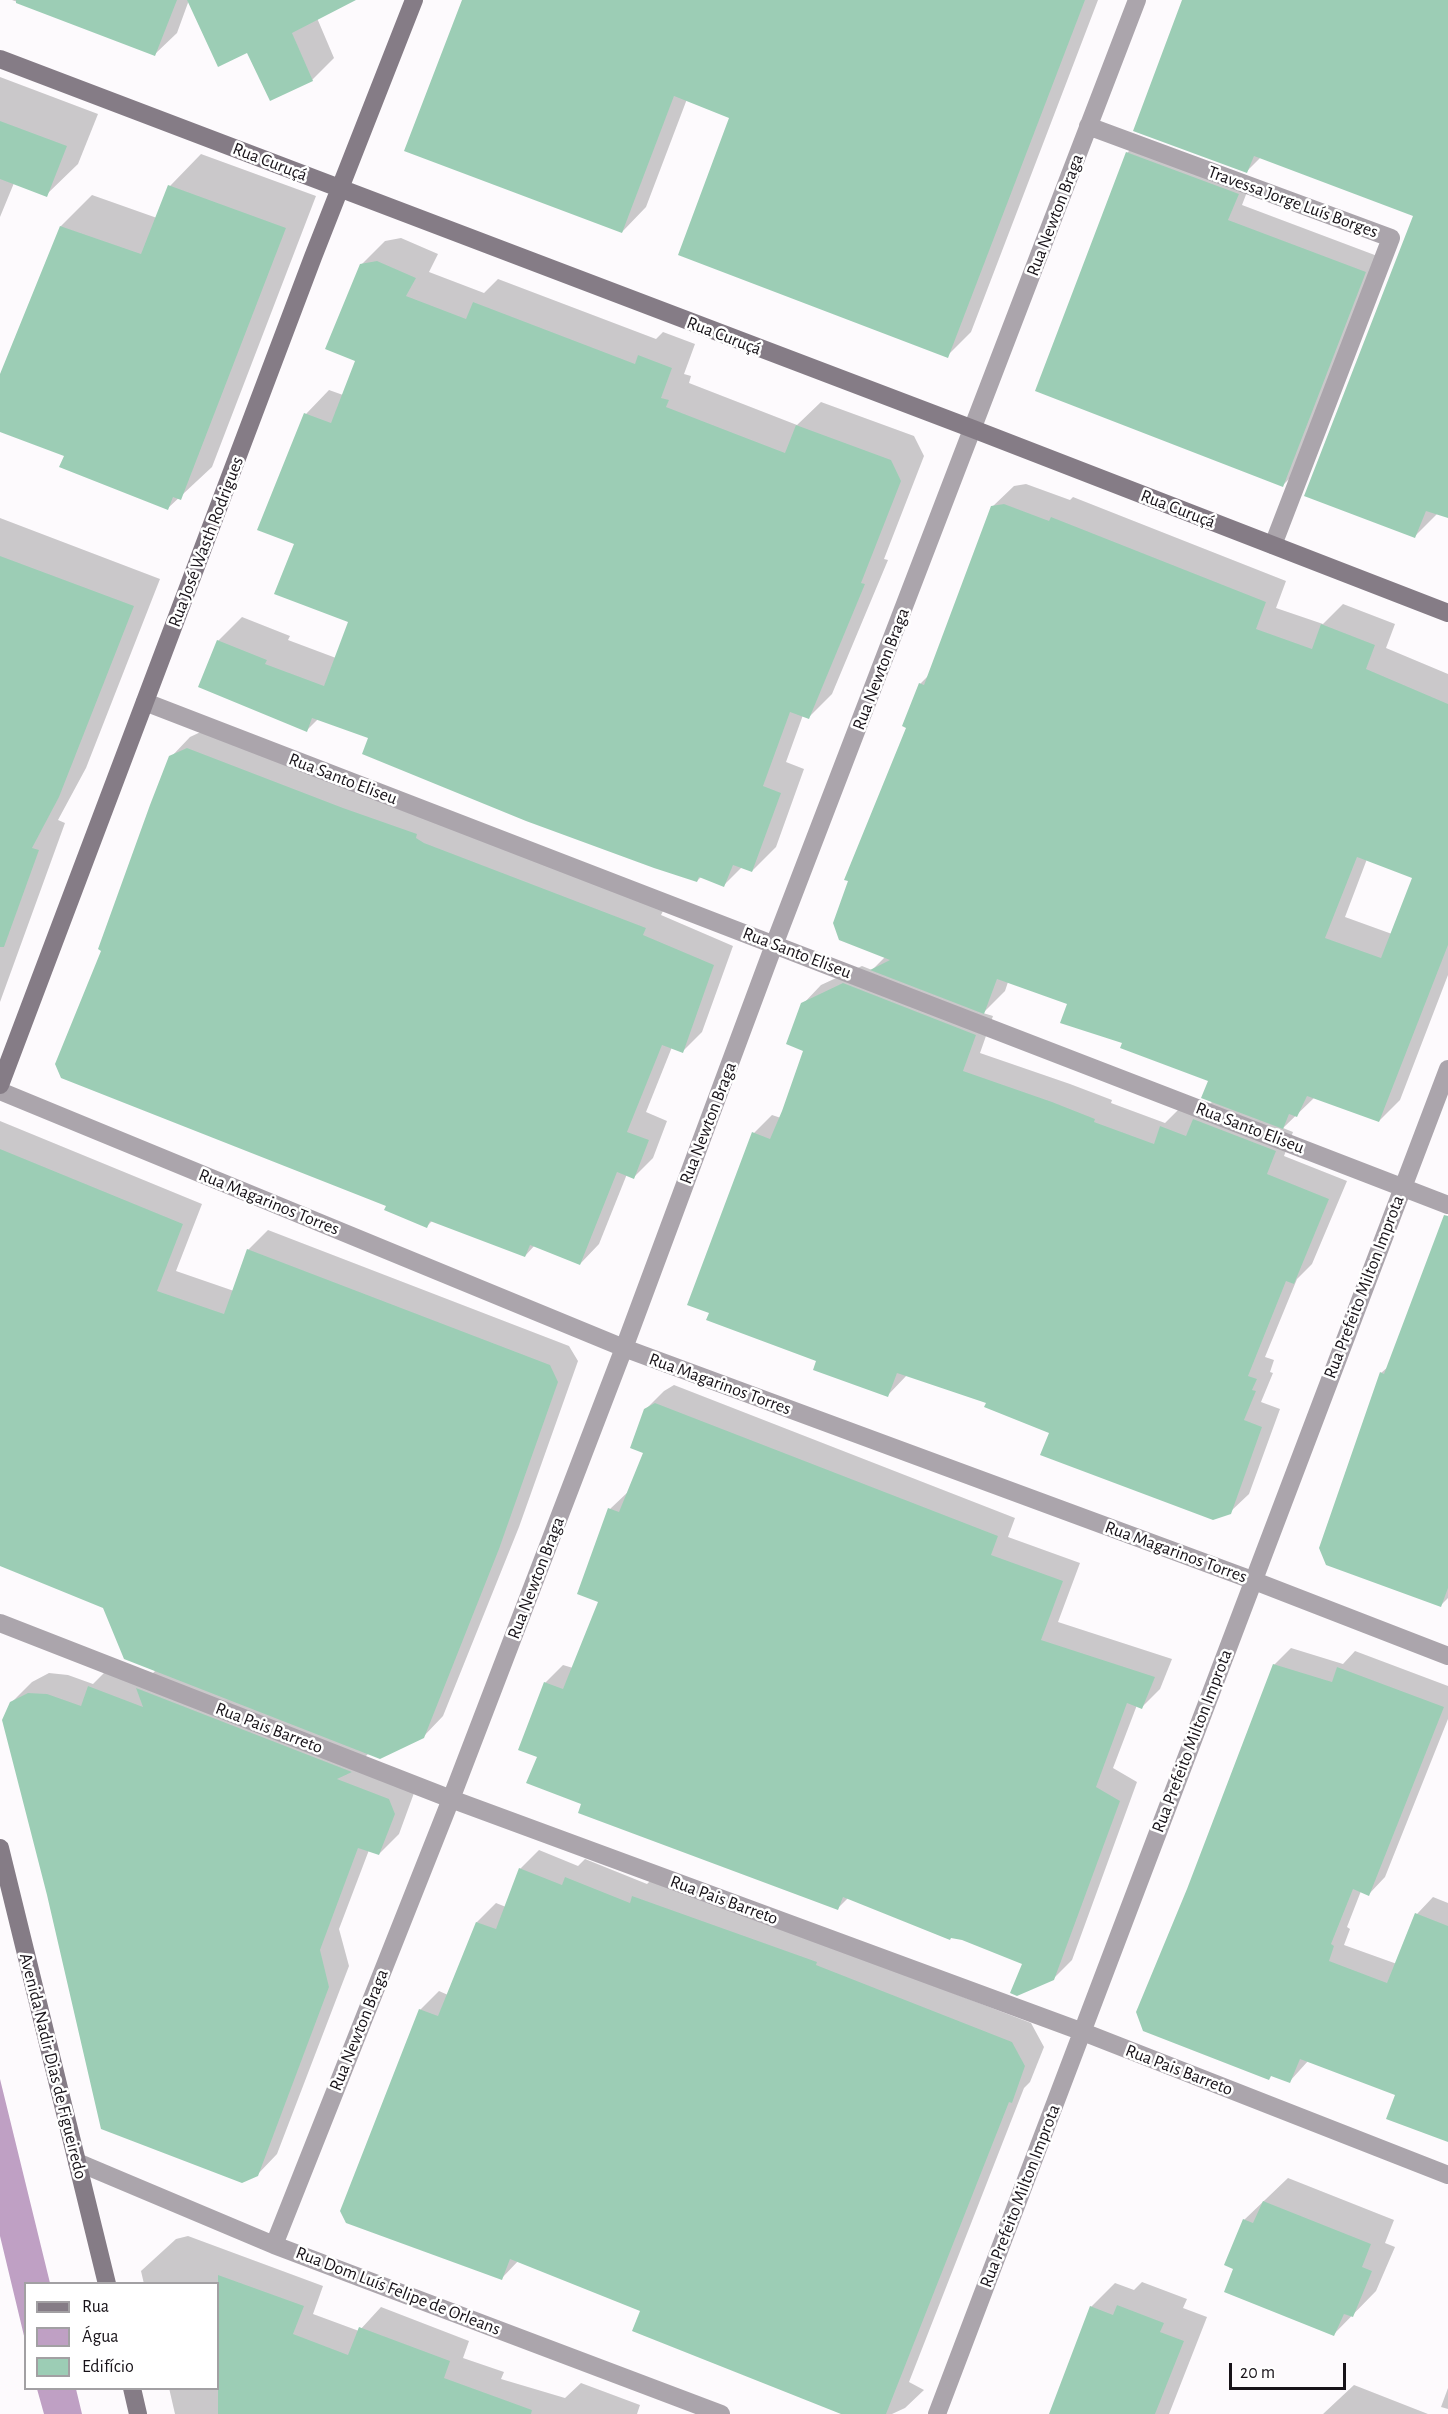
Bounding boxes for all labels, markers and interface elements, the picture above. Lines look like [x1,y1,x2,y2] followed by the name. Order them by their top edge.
[230,138,310,186] street label: Rua Curuçá
[1022,151,1088,279] street label: Rua Newton Braga
[1205,161,1381,243] street label: Travessa Jorge Luís Borges
[684,312,764,360] street label: Rua Curuçá
[164,454,248,630] street label: Rua José Wasth Rodrigues
[1138,485,1218,533] street label: Rua Curuçá
[848,605,914,733] street label: Rua Newton Braga
[286,748,400,810] street label: Rua Santo Eliseu
[740,922,854,984] street label: Rua Santo Eliseu
[675,1059,741,1187] street label: Rua Newton Braga
[1193,1097,1307,1159] street label: Rua Santo Eliseu
[195,1164,343,1240] street label: Rua Magarinos Torres
[1319,1192,1409,1382] street label: Rua Prefeito Milton Improta
[646,1348,794,1420] street label: Rua Magarinos Torres
[503,1514,569,1642] street label: Rua Newton Braga
[1102,1516,1250,1588] street label: Rua Magarinos Torres
[1147,1646,1237,1836] street label: Rua Prefeito Milton Improta
[212,1698,326,1758] street label: Rua Pais Barreto
[667,1870,781,1930] street label: Rua Pais Barreto
[14,1951,92,2181] street label: Avenida Nadir Dias de Figueiredo
[325,1966,393,2094] street label: Rua Newton Braga
[1122,2040,1236,2100] street label: Rua Pais Barreto
[975,2101,1065,2291] street label: Rua Prefeito Milton Improta
[292,2242,504,2340] street label: Rua Dom Luís Felipe de Orleans
[24,2282,219,2390] legend
[82,2298,109,2316] text: Rua
[82,2328,119,2346] text: Água
[1232,2351,1349,2389] scale bar
[82,2358,134,2376] text: Edifício
[1240,2364,1275,2382] text: 20 m

